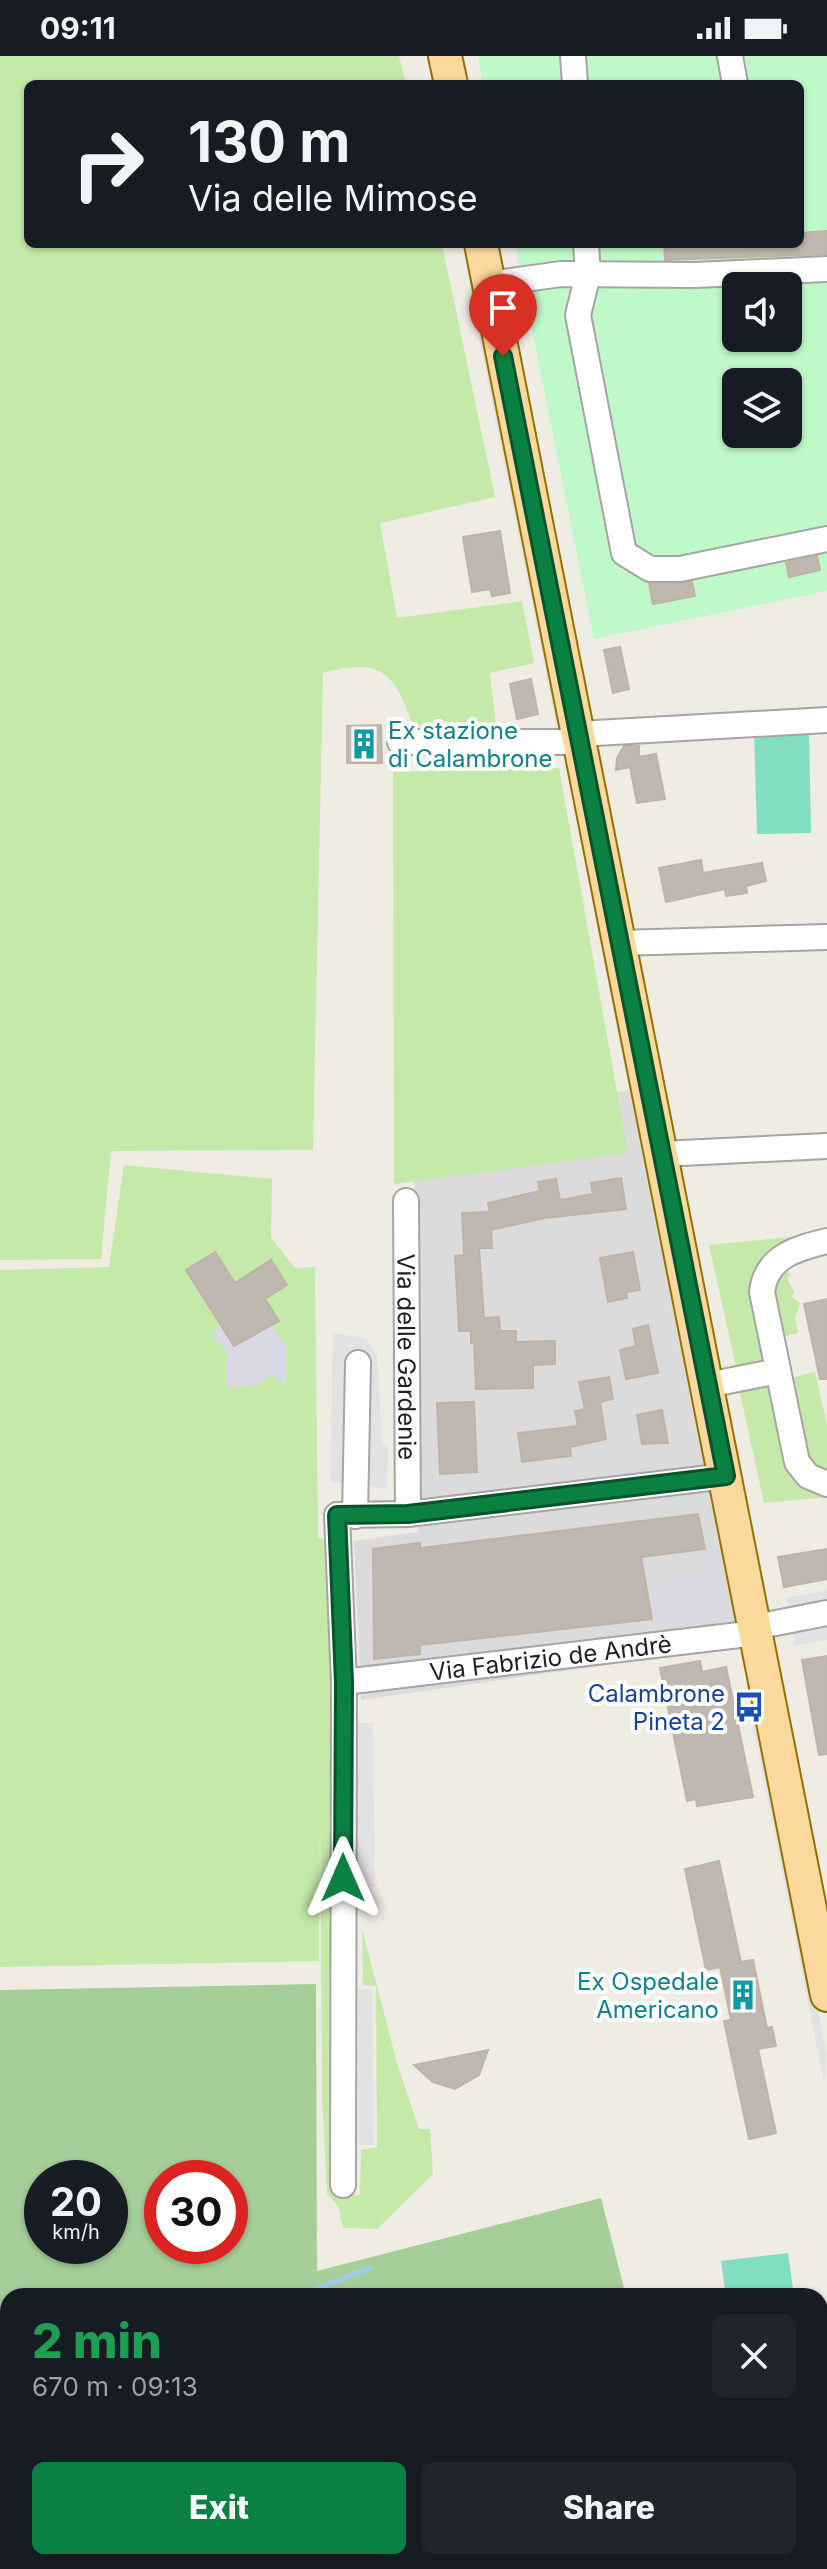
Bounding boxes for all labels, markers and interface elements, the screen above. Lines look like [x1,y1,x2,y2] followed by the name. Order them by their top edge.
[40,10,116,46] text: 09:11
[188,108,350,176] text: 130 m
[56,112,160,216] icon: right
[188,176,478,220] text: Via delle Mimose
[722,272,802,448] map controls
[722,272,802,352] button: sound
[469,274,537,356] pin
[481,286,525,330] icon: arrive
[722,368,802,448] button: layers
[388,716,552,773] place label: Ex stazione di Calambrone
[347,727,381,761] building icon: Ex stazione di Calambrone
[392,1254,422,1460] street label: Via delle Gardenie
[428,1629,673,1686] street label: Via Fabrizio de Andrè
[588,1679,725,1736] place label: Calambrone Pineta 2
[732,1690,766,1724] bus stop icon: Calambrone Pineta 2
[301,1836,385,1920] position arrow
[577,1967,719,2024] place label: Ex Ospedale Americano
[726,1978,760,2012] building icon: Ex Ospedale Americano
[144,2160,248,2264] speed limit sign: 30
[50,2177,102,2226] text: 20
[52,2220,100,2244] text: km/h
[32,2311,162,2370] text: 2 min
[712,2314,796,2398] button: close
[32,2371,198,2402] text: 670 m · 09:13
[32,2462,406,2554] button: Exit
[422,2462,796,2554] button: Share

